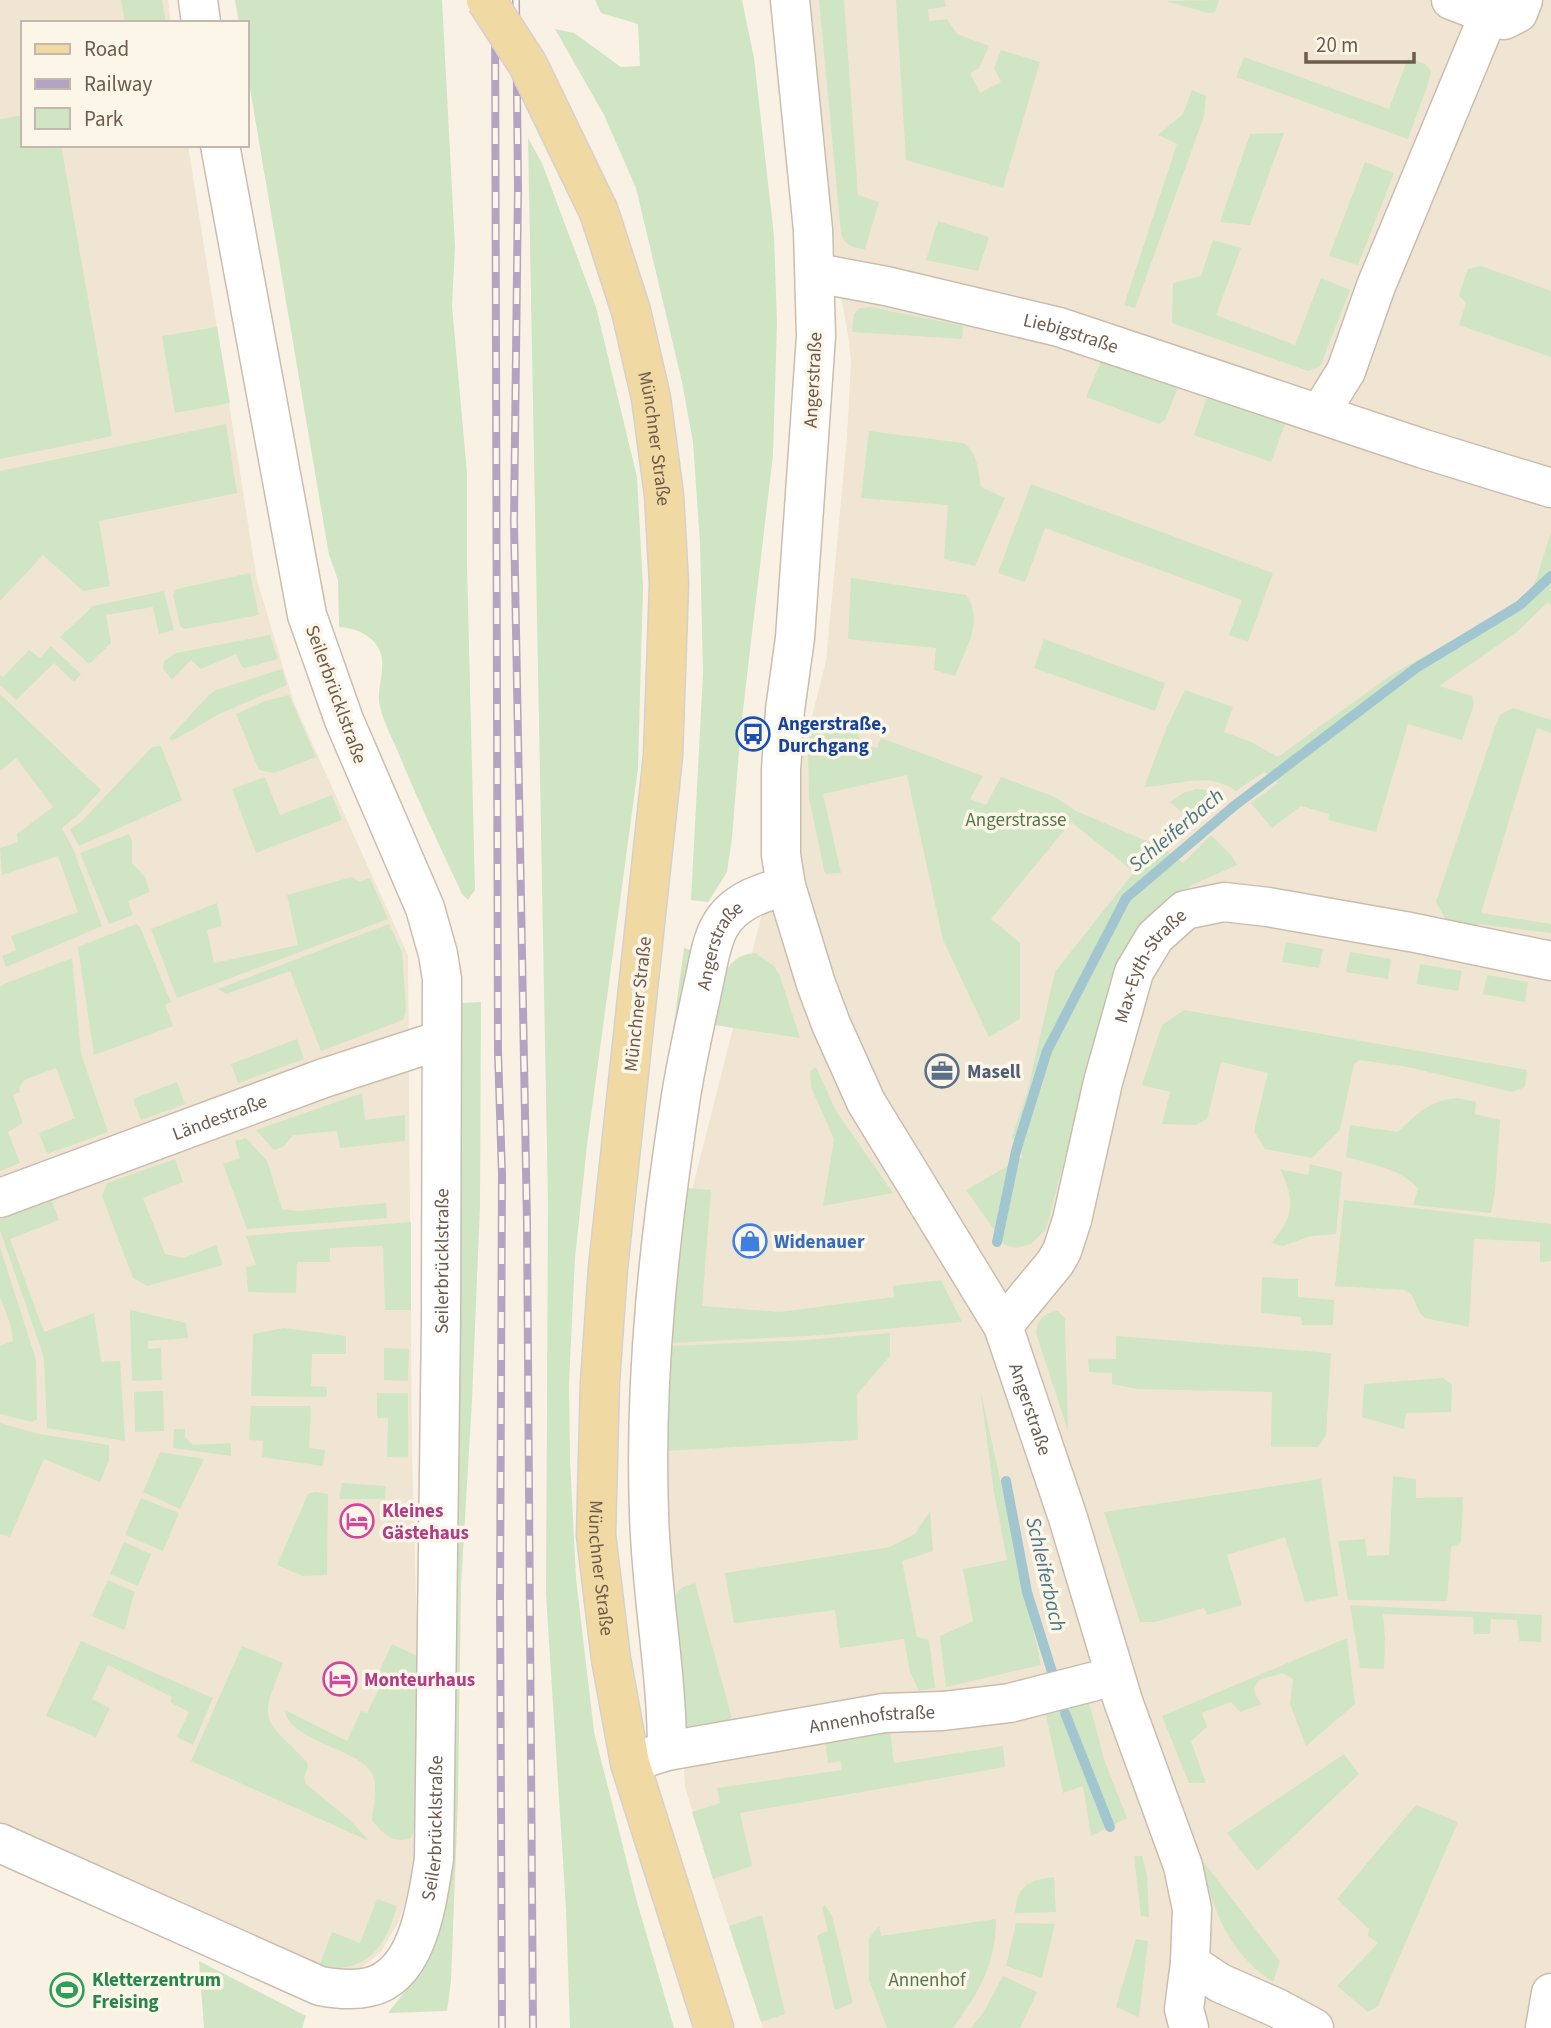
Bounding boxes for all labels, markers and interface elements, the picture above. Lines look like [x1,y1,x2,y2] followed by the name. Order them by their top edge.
[21,21,248,147] legend
[1306,21,1414,65] scale bar
[1316,30,1358,60] text: 20 m
[84,34,129,64] text: Road
[84,69,152,99] text: Railway
[84,104,124,134] text: Park
[1020,307,1122,361] street label: Liebigstraße
[798,331,829,429] street label: Angerstraße
[630,369,677,507] street label: Münchner Straße
[298,622,373,768] street label: Seilerbrücklstraße
[777,711,887,760] place label: Angerstraße, Durchgang
[734,715,772,753] bus stop icon: Angerstraße, Durchgang
[1122,781,1230,879] water label: Schleiferbach
[965,807,1067,834] park label: Angerstrasse
[691,895,749,993] street label: Angerstraße
[1108,903,1193,1026] street label: Max-Eyth-Straße
[618,935,659,1073] street label: Münchner Straße
[923,1052,961,1090] office icon: Masell
[967,1059,1021,1086] place label: Masell
[169,1088,271,1148] street label: Ländestraße
[429,1188,456,1334] street label: Seilerbrücklstraße
[731,1222,769,1260] shop icon: Widenauer
[774,1229,865,1256] place label: Widenauer
[1001,1360,1058,1459] street label: Angerstraße
[382,1498,469,1547] place label: Kleines Gästehaus
[581,1500,620,1637] street label: Münchner Straße
[338,1502,376,1540] hotel icon: Kleines Gästehaus
[1018,1514,1074,1634] water label: Schleiferbach
[321,1660,359,1698] hotel icon: Monteurhaus
[364,1667,475,1694] place label: Monteurhaus
[807,1699,936,1741] street label: Annenhofstraße
[415,1755,450,1903] street label: Seilerbrücklstraße
[92,1967,221,2016] place label: Kletterzentrum Freising
[888,1967,967,1994] park label: Annenhof
[48,1971,86,2009] sports icon: Kletterzentrum Freising

